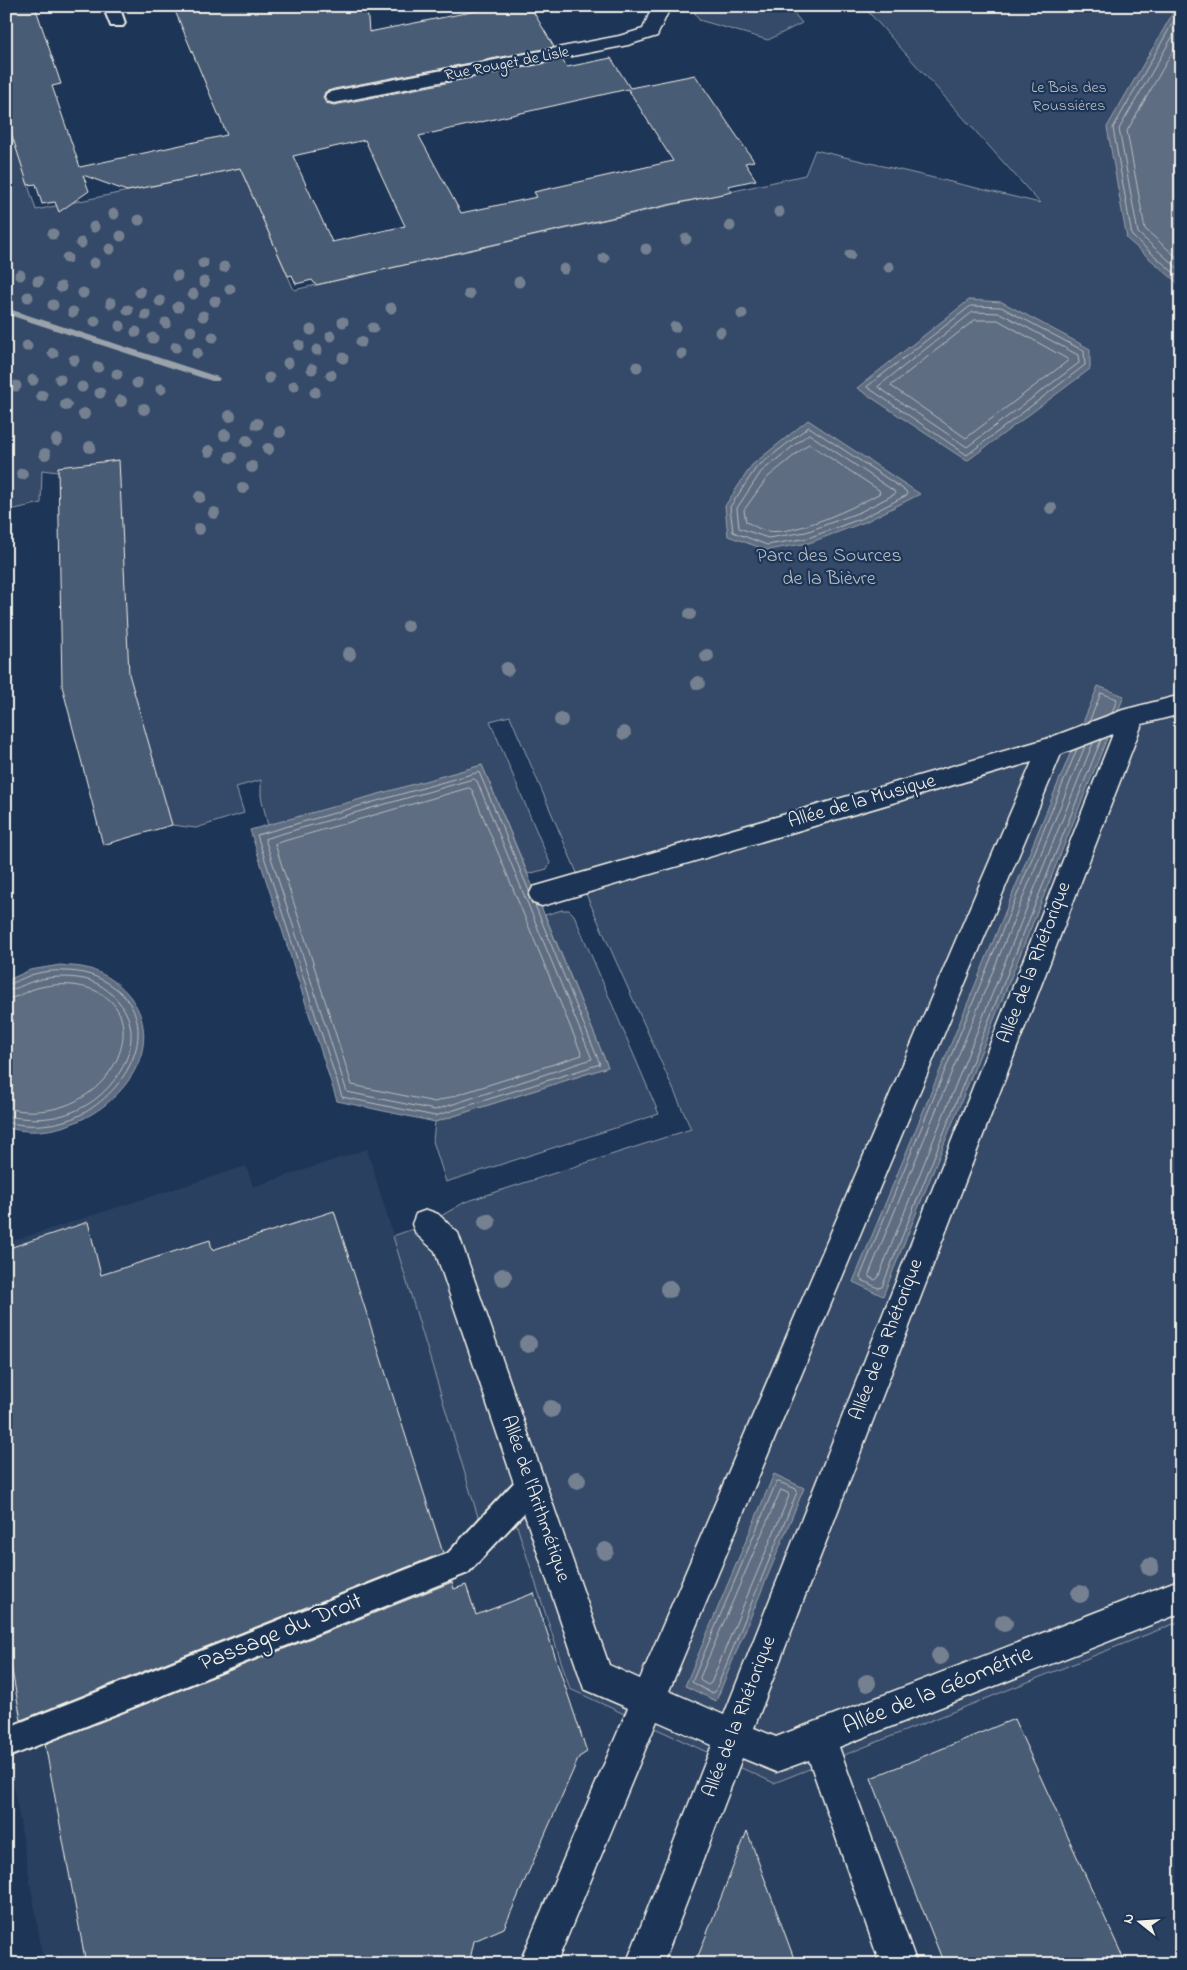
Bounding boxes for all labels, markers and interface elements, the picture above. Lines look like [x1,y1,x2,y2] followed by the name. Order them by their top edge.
[443,40,572,88] street label: Rue Rouget de Lisle
[1031,76,1107,118] park label: Le Bois des Roussières
[756,542,902,594] park label: Parc des Sources de la Bièvre
[785,767,939,837] street label: Allée de la Musique
[991,878,1079,1048] street label: Allée de la Rhétorique
[843,1255,931,1425] street label: Allée de la Rhétorique
[493,1412,577,1586] street label: Allée de l'Arithmétique
[194,1584,368,1682] street label: Passage du Droit
[696,1632,784,1802] street label: Allée de la Rhétorique
[838,1637,1038,1745] street label: Allée de la Géométrie
[1114,1898,1164,1948] north arrow
[1118,1911,1140,1926] text: N

